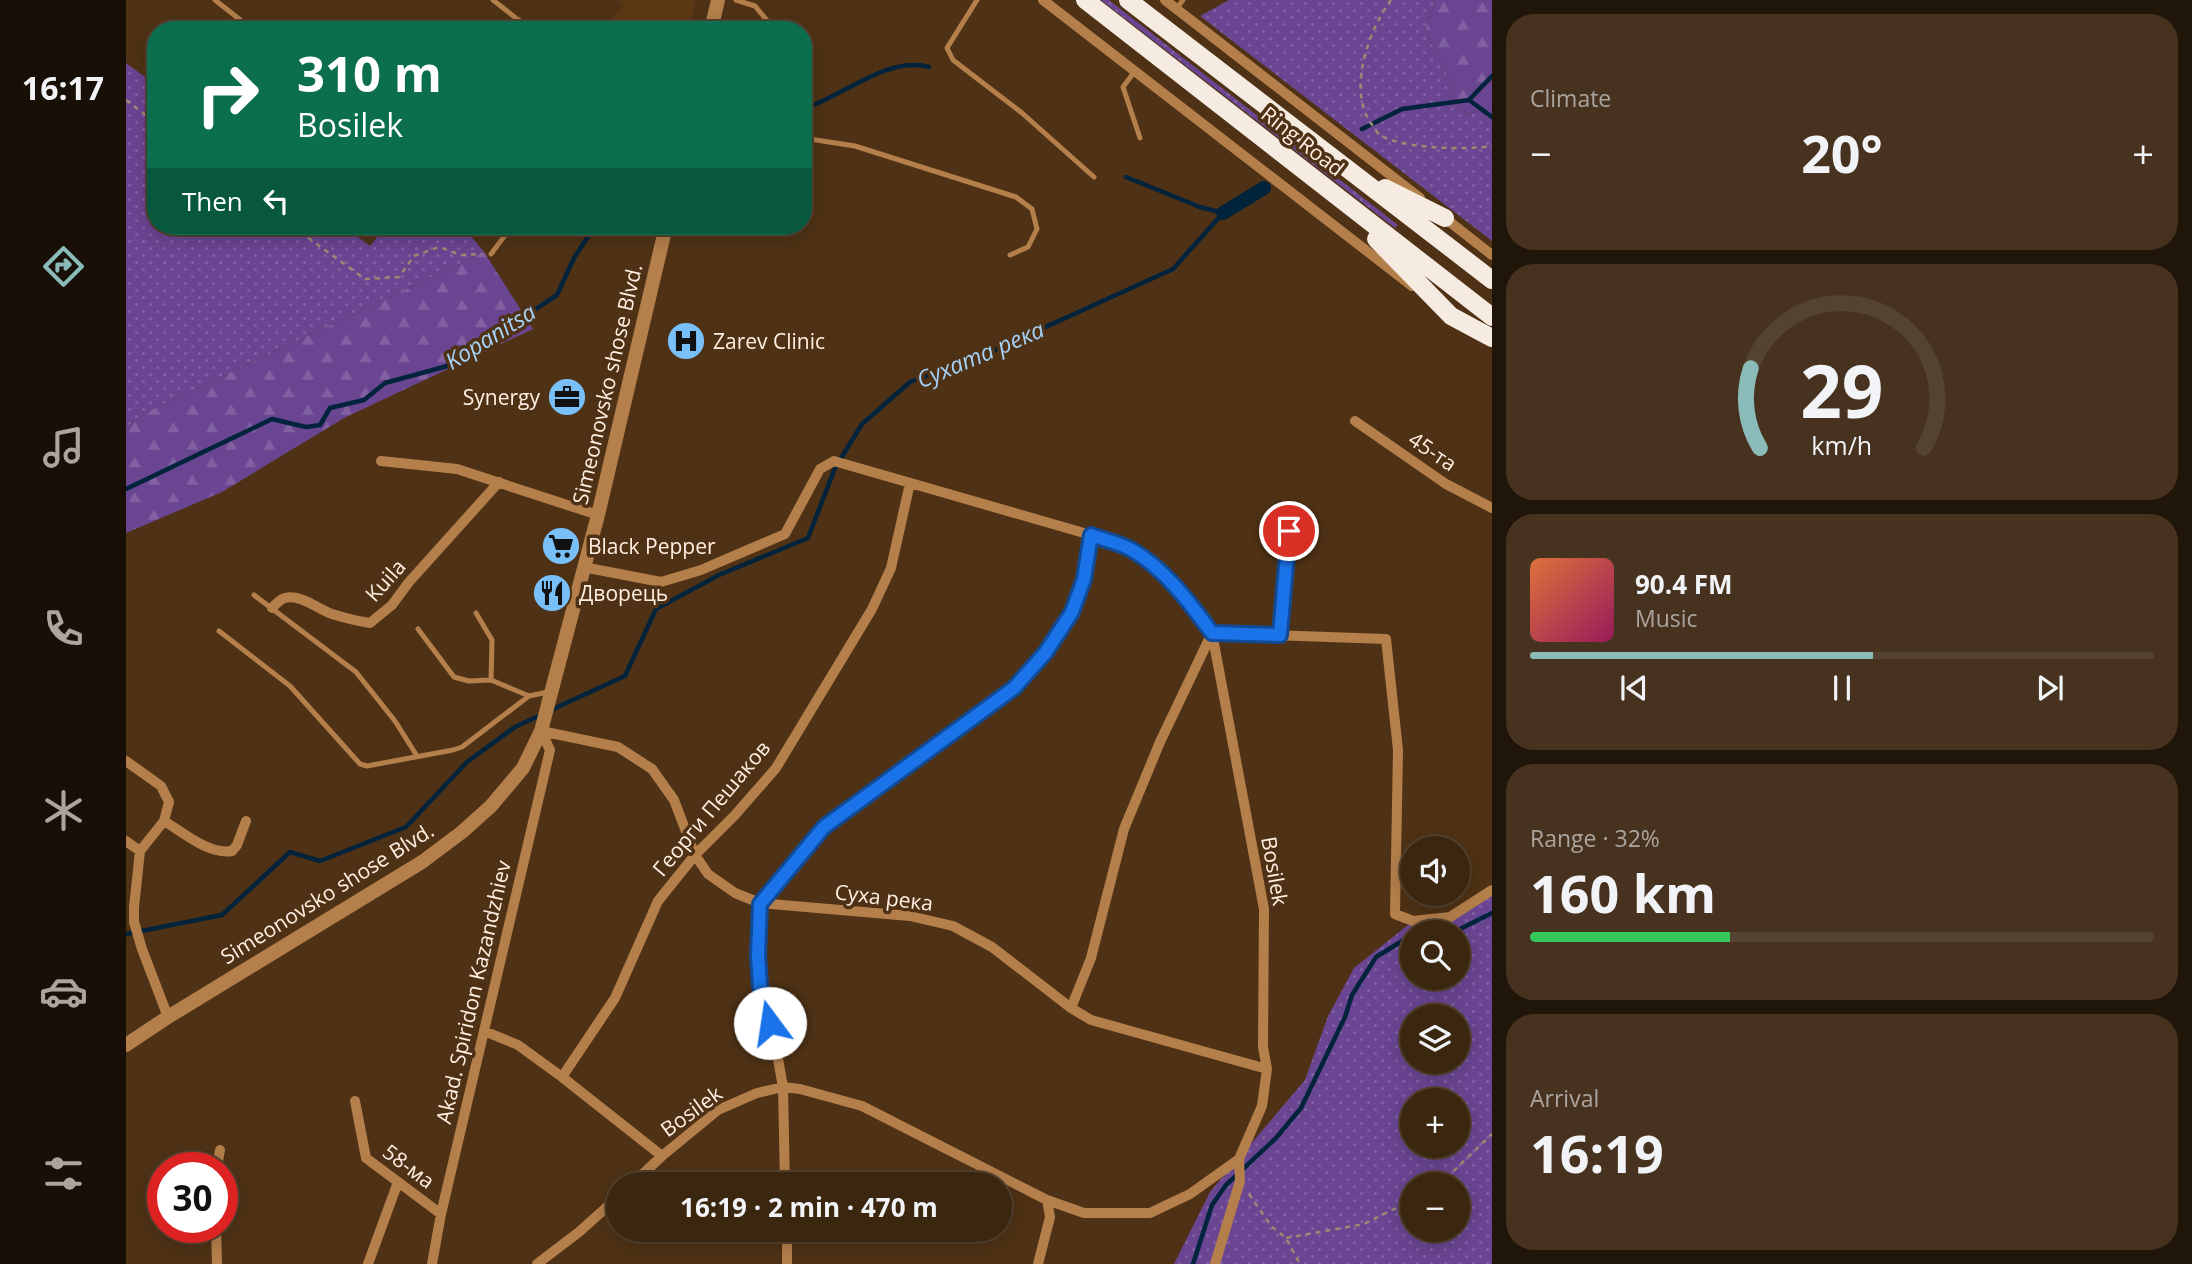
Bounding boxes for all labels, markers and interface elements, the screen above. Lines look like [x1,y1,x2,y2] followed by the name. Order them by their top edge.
[297,40,442,106] text: 310 m
[182,49,273,140] icon: right
[22,66,104,109] text: 16:17
[1530,82,1611,114] text: Climate
[1256,100,1350,182] street label: Ring Road
[297,103,403,146] text: Bosilek
[1801,117,1883,188] text: 20°
[1530,127,1552,179] text: −
[2132,127,2154,179] text: +
[257,182,295,220] icon: left
[182,183,243,219] text: Then
[39,242,88,291] icon: directions
[566,261,648,507] street label: Simeonovsko shose Blvd.
[438,295,542,377] water label: Kopanitsa
[911,313,1049,395] water label: Сухата река
[665,320,707,362] hospital icon: Zarev Clinic
[713,327,825,355] place label: Zarev Clinic
[1800,340,1884,439] text: 29
[546,376,588,418] office icon: Synergy
[463,383,540,411] place label: Synergy
[39,423,88,472] icon: music
[1403,425,1463,477] street label: 45-та
[1812,428,1872,462] text: km/h
[1259,501,1319,561] pin
[1270,512,1308,550] icon: arrive
[540,525,582,567] supermarket icon: Black Pepper
[588,532,716,560] place label: Black Pepper
[359,553,411,607] street label: Kuila
[1635,566,1733,602] text: 90.4 FM
[531,572,573,614] restaurant icon: Дворець
[579,579,668,607] place label: Дворець
[1635,602,1698,634] text: Music
[39,604,88,653] icon: phone
[1615,669,1653,707] icon: previous
[1823,669,1861,707] icon: pause
[2031,669,2069,707] icon: next
[646,734,776,882] street label: Георги Пешаков
[39,786,88,835] icon: climate
[215,816,439,970] street label: Simeonovsko shose Blvd.
[1530,822,1660,854] text: Range · 32%
[1255,834,1295,908] street label: Bosilek
[1400,836,1470,1242] map controls
[1400,836,1470,906] button: sound
[429,857,517,1126] street label: Akad. Spiridon Kazandzhiev
[1530,857,1716,928] text: 160 km
[833,877,935,917] street label: Суха река
[1400,920,1470,990] button: search
[39,967,88,1016] icon: car
[733,986,807,1060] position arrow
[1400,1004,1470,1074] button: layers
[655,1079,727,1143] street label: Bosilek
[1530,1082,1599,1114] text: Arrival
[1400,1088,1470,1158] button: +
[1530,1117,1664,1188] text: 16:19
[377,1137,441,1195] street label: 58-ма
[39,1149,88,1198] icon: filters
[147,1152,238,1243] speed limit sign: 30
[1400,1172,1470,1242] button: −
[680,1189,938,1225] text: 16:19 · 2 min · 470 m

